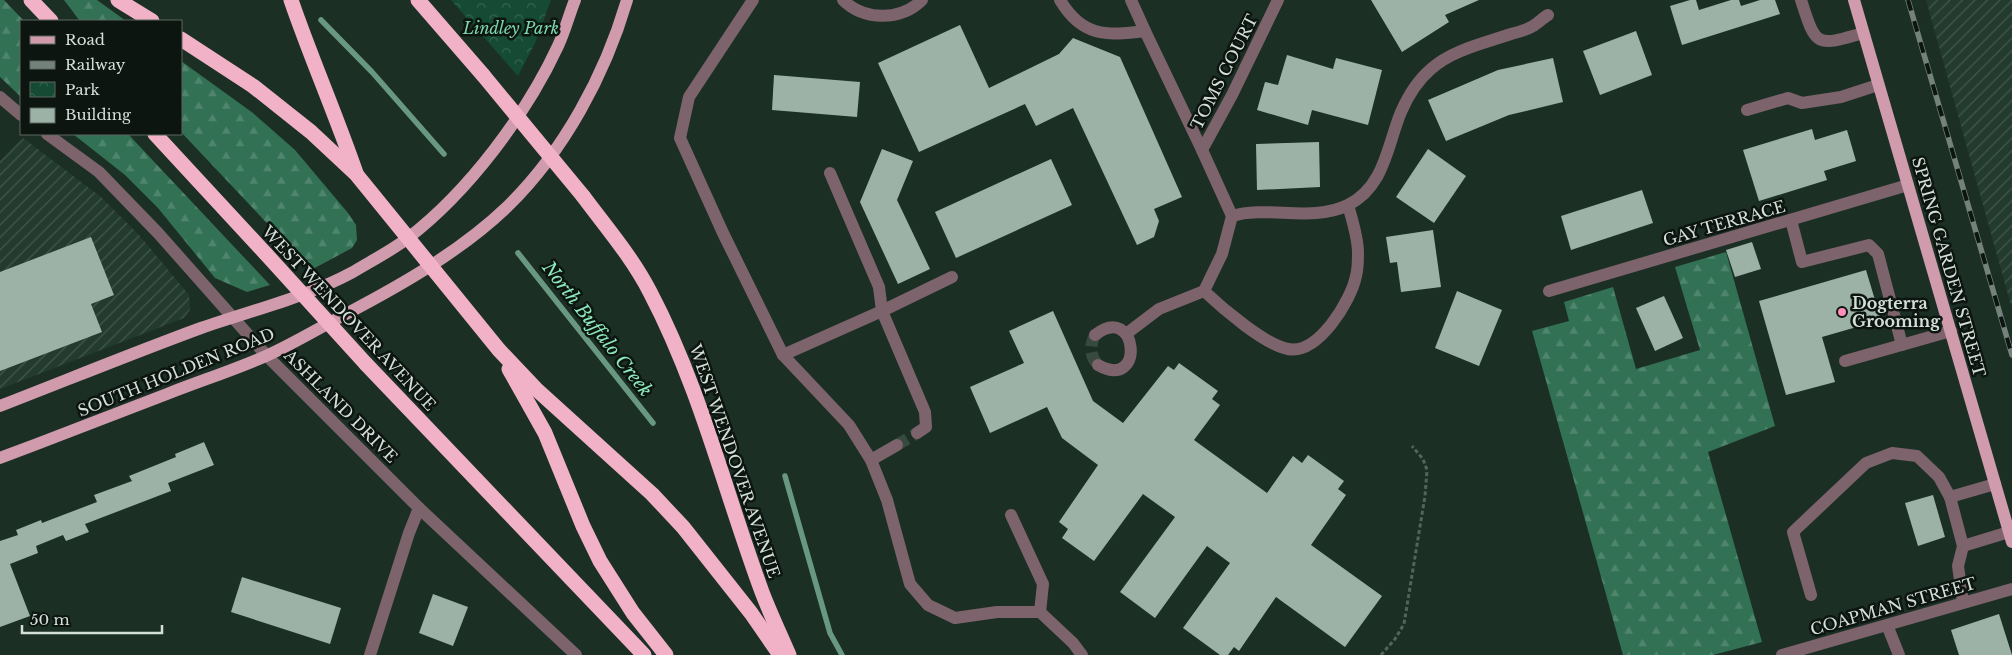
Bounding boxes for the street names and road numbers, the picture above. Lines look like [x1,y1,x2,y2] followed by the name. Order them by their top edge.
[1186,11,1262,133] street label: TOMS COURT
[1908,155,1990,379] street label: SPRING GARDEN STREET
[1661,196,1787,250] street label: GAY TERRACE
[257,221,440,415] street label: WEST WENDOVER AVENUE
[75,323,277,421] street label: SOUTH HOLDEN ROAD
[685,341,784,581] street label: WEST WENDOVER AVENUE
[279,344,402,467] street label: ASHLAND DRIVE
[1808,573,1978,639] street label: COAPMAN STREET

